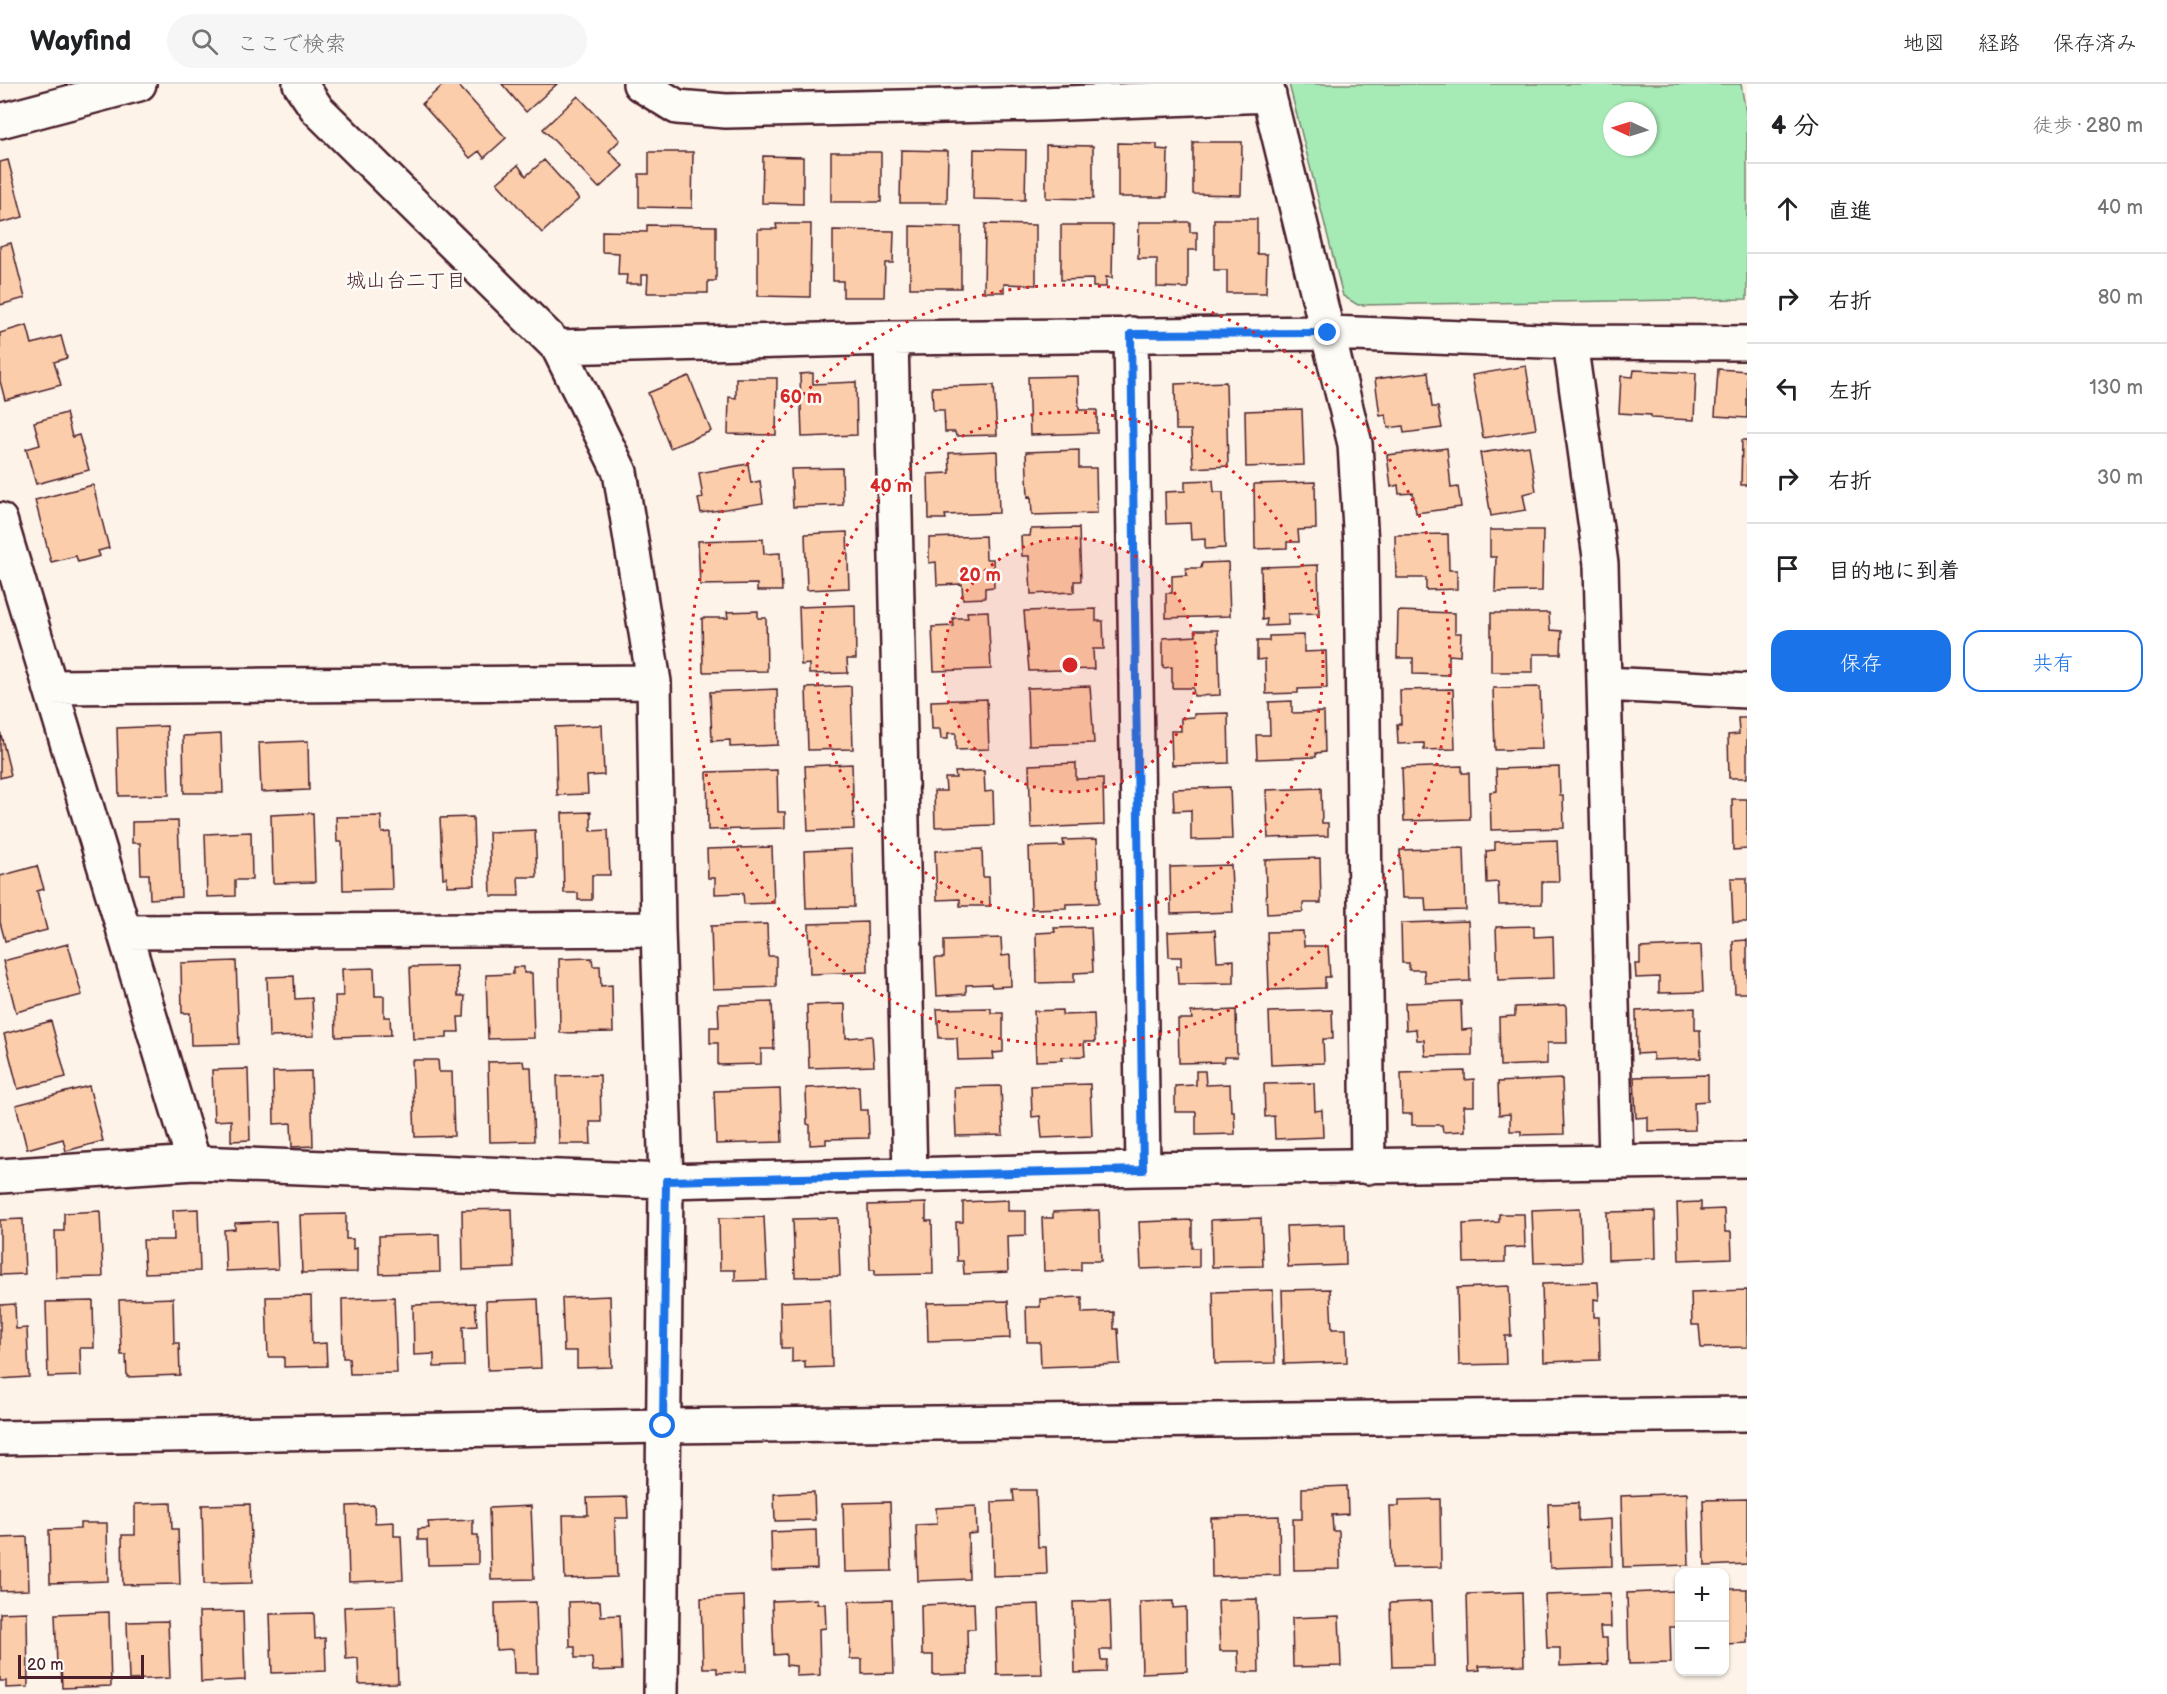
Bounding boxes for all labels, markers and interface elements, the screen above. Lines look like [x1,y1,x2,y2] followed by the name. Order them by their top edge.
[167,14,587,68] search box
[30,25,131,58] text: Wayfind
[188,25,221,58] icon: search
[236,31,346,58] text: ここで検索
[1903,31,1945,56] text: 地図
[1978,31,2020,56] text: 経路
[2053,31,2137,56] text: 保存済み
[1603,102,1657,156] north arrow
[1771,111,1819,142] text: 4 分
[2033,114,2143,138] text: 徒歩 · 280 m
[1771,192,1804,225] icon: ahead
[2097,196,2143,220] text: 40 m
[1828,198,1872,225] text: 直進
[346,269,466,293] district label: 城山台二丁目
[1771,282,1804,315] icon: right
[2098,286,2143,310] text: 80 m
[1828,288,1872,315] text: 右折
[1314,319,1340,345] route end
[1771,372,1804,405] icon: left
[2089,376,2143,400] text: 130 m
[1828,378,1872,405] text: 左折
[780,387,822,408] text: 60 m
[1771,462,1804,495] icon: right
[2097,466,2143,490] text: 30 m
[1828,468,1872,495] text: 右折
[870,476,912,497] text: 40 m
[1771,552,1804,585] icon: arrive
[1828,558,1960,585] text: 目的地に到着
[959,565,1001,586] text: 20 m
[1771,630,1951,692] button: 保存
[1963,630,2143,692] button: 共有
[1060,655,1080,675] centre of rings
[649,1412,675,1438] route start
[1675,1568,1729,1676] map controls
[1675,1568,1729,1622] button: +
[1675,1622,1729,1676] button: −
[18,1652,144,1680] scale bar
[27,1656,63,1675] text: 20 m

